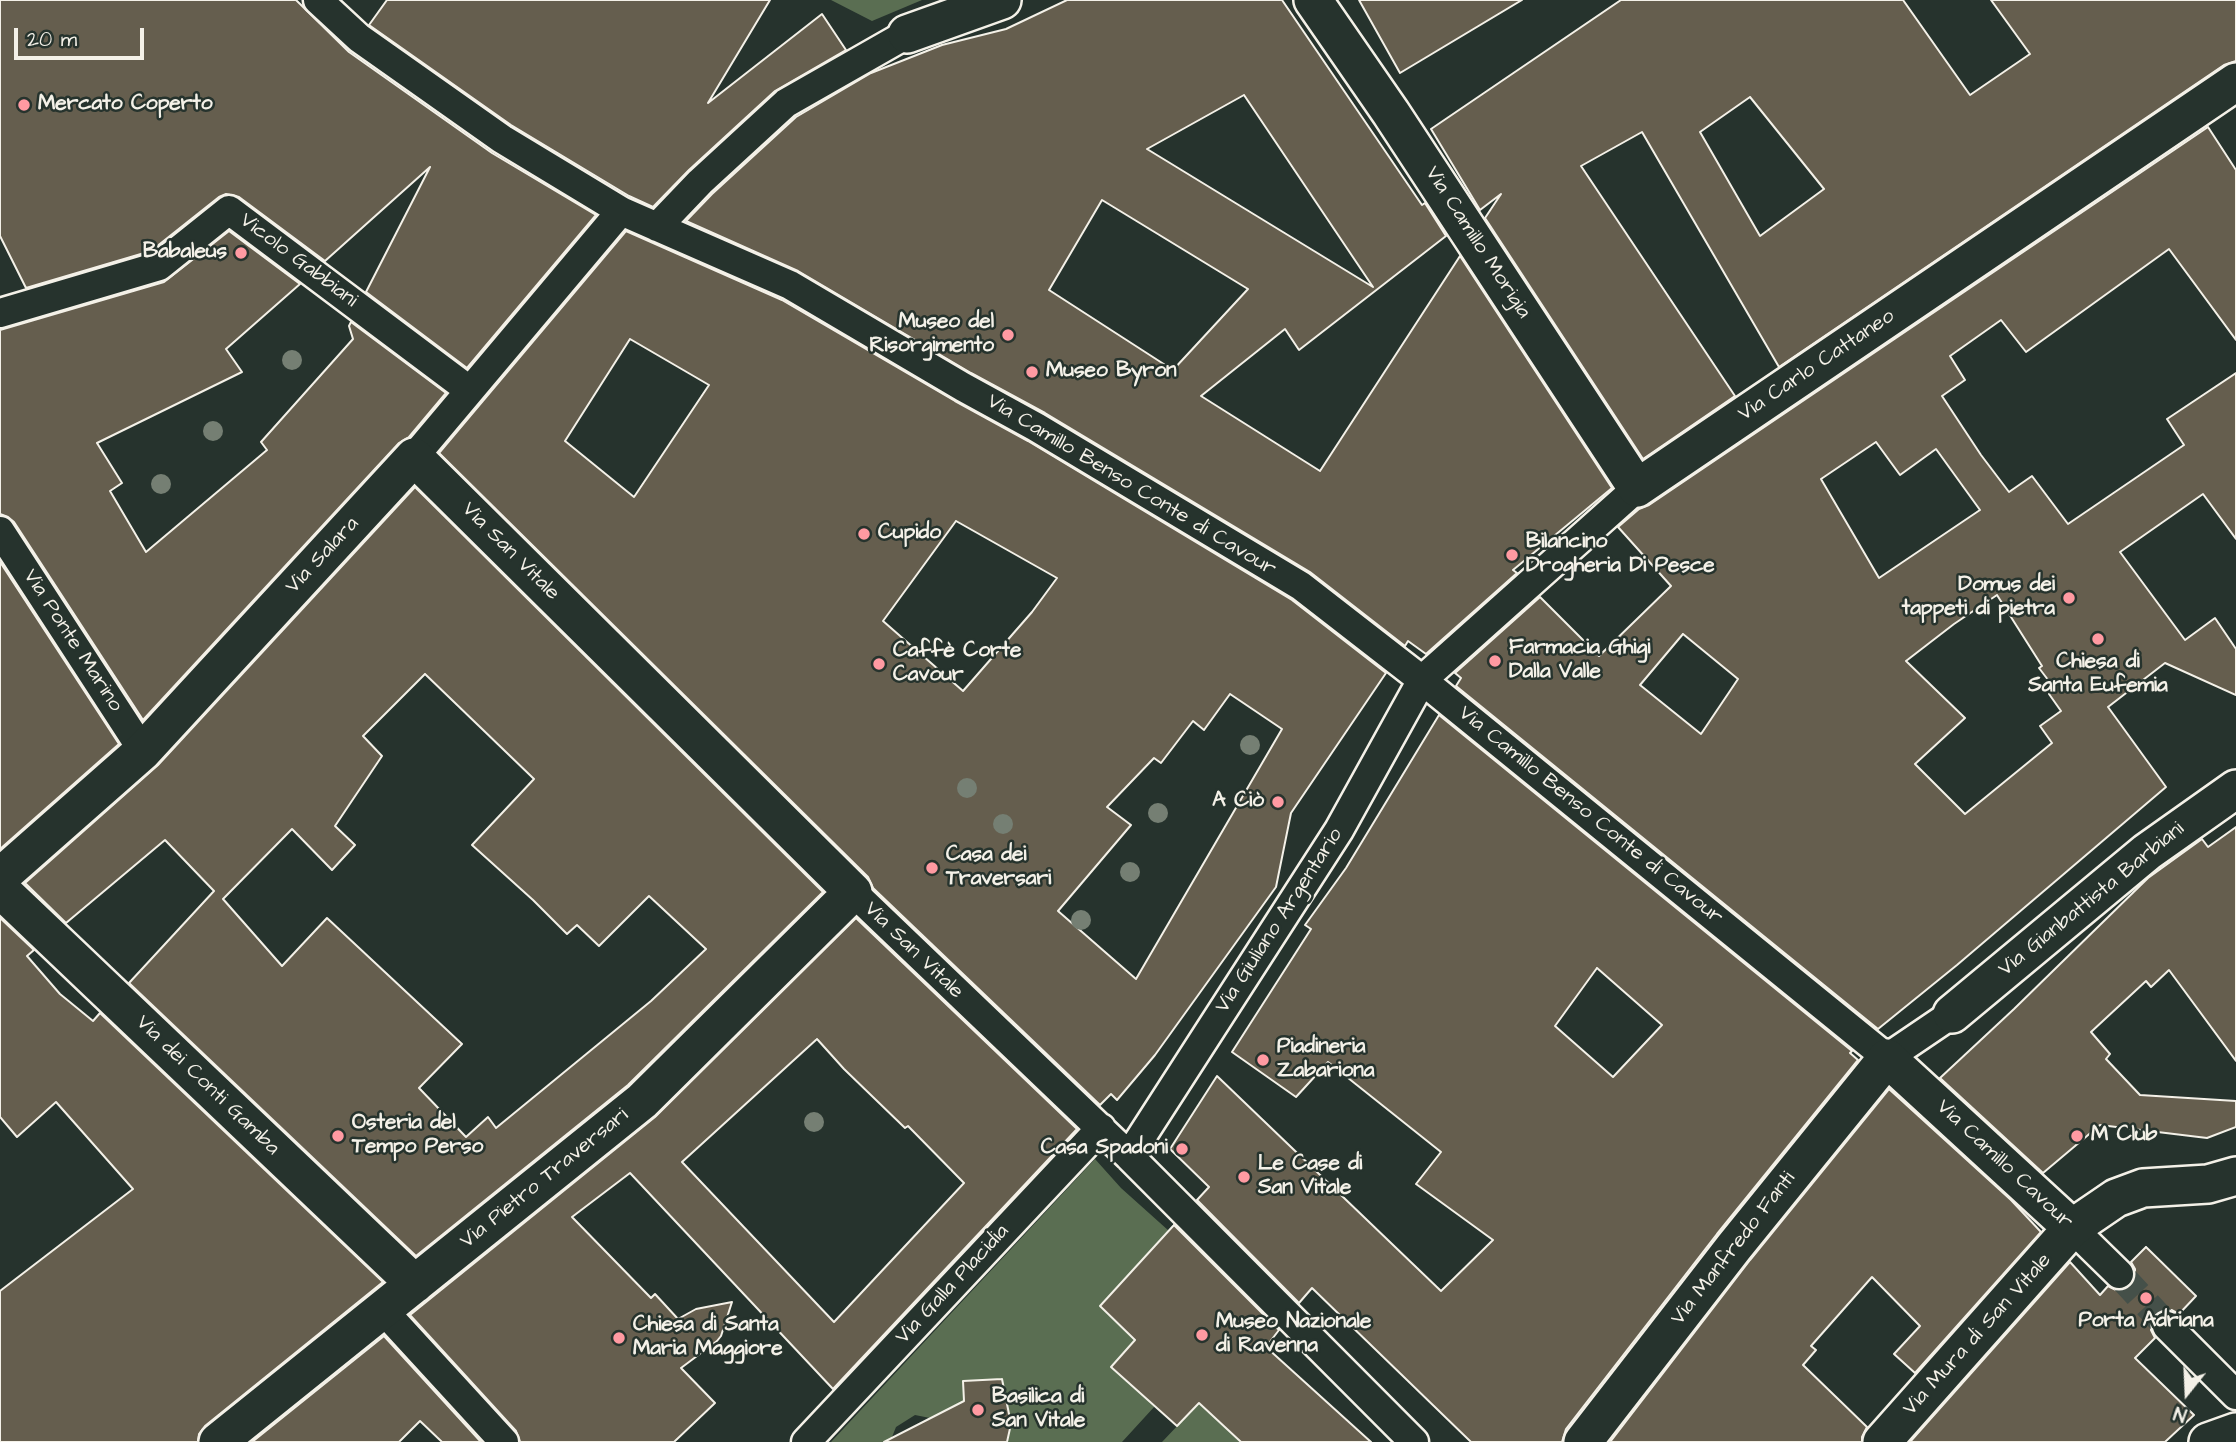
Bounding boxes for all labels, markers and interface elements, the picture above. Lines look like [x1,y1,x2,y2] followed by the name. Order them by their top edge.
[18,14,147,58] scale bar
[27,25,77,54] text: 20 m
[38,92,213,118] place label: Mercato Coperto
[16,97,32,113] marker: Mercato Coperto
[1419,162,1535,324] street label: Via Camillo Morigia
[234,208,362,314] street label: Vicolo Gabbiani
[143,240,227,266] place label: Babaleus
[233,245,249,261] marker: Babaleus
[1734,304,1900,428] street label: Via Carlo Cattaneo
[869,310,994,360] place label: Museo del Risorgimento
[1000,327,1016,343] marker: Museo del Risorgimento
[1046,359,1177,385] place label: Museo Byron
[1024,364,1040,380] marker: Museo Byron
[982,389,1280,583] street label: Via Camillo Benso Conte di Cavour
[456,498,564,606] street label: Via San Vitale
[281,512,365,600] street label: Via Salara
[878,521,941,547] place label: Cupido
[856,526,872,542] marker: Cupido
[1526,530,1715,580] place label: Bilancino Drogheria Di Pesce
[1504,547,1520,563] marker: Bilancino Drogheria Di Pesce
[17,565,127,717] street label: Via Ponte Marino
[1902,573,2055,623] place label: Domus dei tappeti di pietra
[2061,590,2077,606] marker: Domus dei tappeti di pietra
[2090,631,2106,647] marker: Chiesa di Santa Eufemia
[1509,636,1651,686] place label: Farmacia Ghigi Dalla Valle
[893,639,1021,689] place label: Caffè Corte Cavour
[2028,650,2168,700] place label: Chiesa di Santa Eufemia
[1487,653,1503,669] marker: Farmacia Ghigi Dalla Valle
[871,656,887,672] marker: Caffè Corte Cavour
[1453,701,1727,931] street label: Via Camillo Benso Conte di Cavour
[1212,789,1264,815] place label: A Ciò
[1270,794,1286,810] marker: A Ciò
[1994,817,2190,983] street label: Via Gianbattista Barbiani
[1211,824,1349,1018] street label: Via Giuliano Argentario
[946,843,1051,893] place label: Casa dei Traversari
[924,860,940,876] marker: Casa dei Traversari
[858,897,968,1005] street label: Via San Vitale
[130,1011,284,1161] street label: Via dei Conti Gamba
[1277,1035,1374,1085] place label: Piadineria Zabariona
[1255,1052,1271,1068] marker: Piadineria Zabariona
[1930,1095,2078,1235] street label: Via Camillo Cavour
[456,1103,634,1255] street label: Via Pietro Traversari
[352,1111,483,1161] place label: Osteria del Tempo Perso
[2091,1123,2157,1149] place label: M Club
[330,1128,346,1144] marker: Osteria del Tempo Perso
[2069,1128,2085,1144] marker: M Club
[1041,1136,1168,1162] place label: Casa Spadoni
[1174,1141,1190,1157] marker: Casa Spadoni
[1258,1152,1362,1202] place label: Le Case di San Vitale
[1666,1167,1802,1331] street label: Via Manfredo Fanti
[1236,1169,1252,1185] marker: Le Case di San Vitale
[891,1220,1015,1350] street label: Via Galla Placidia
[1898,1249,2058,1421] street label: Via Mura di San Vitale
[2138,1290,2154,1306] marker: Porta Adriana
[2078,1309,2214,1335] place label: Porta Adriana
[1216,1310,1371,1360] place label: Museo Nazionale di Ravenna
[633,1313,783,1363] place label: Chiesa di Santa Maria Maggiore
[1194,1327,1210,1343] marker: Museo Nazionale di Ravenna
[611,1330,627,1346] marker: Chiesa di Santa Maria Maggiore
[2152,1358,2222,1428] north arrow
[992,1385,1085,1435] place label: Basilica di San Vitale
[2171,1399,2190,1428] text: N
[970,1402,986,1418] marker: Basilica di San Vitale

